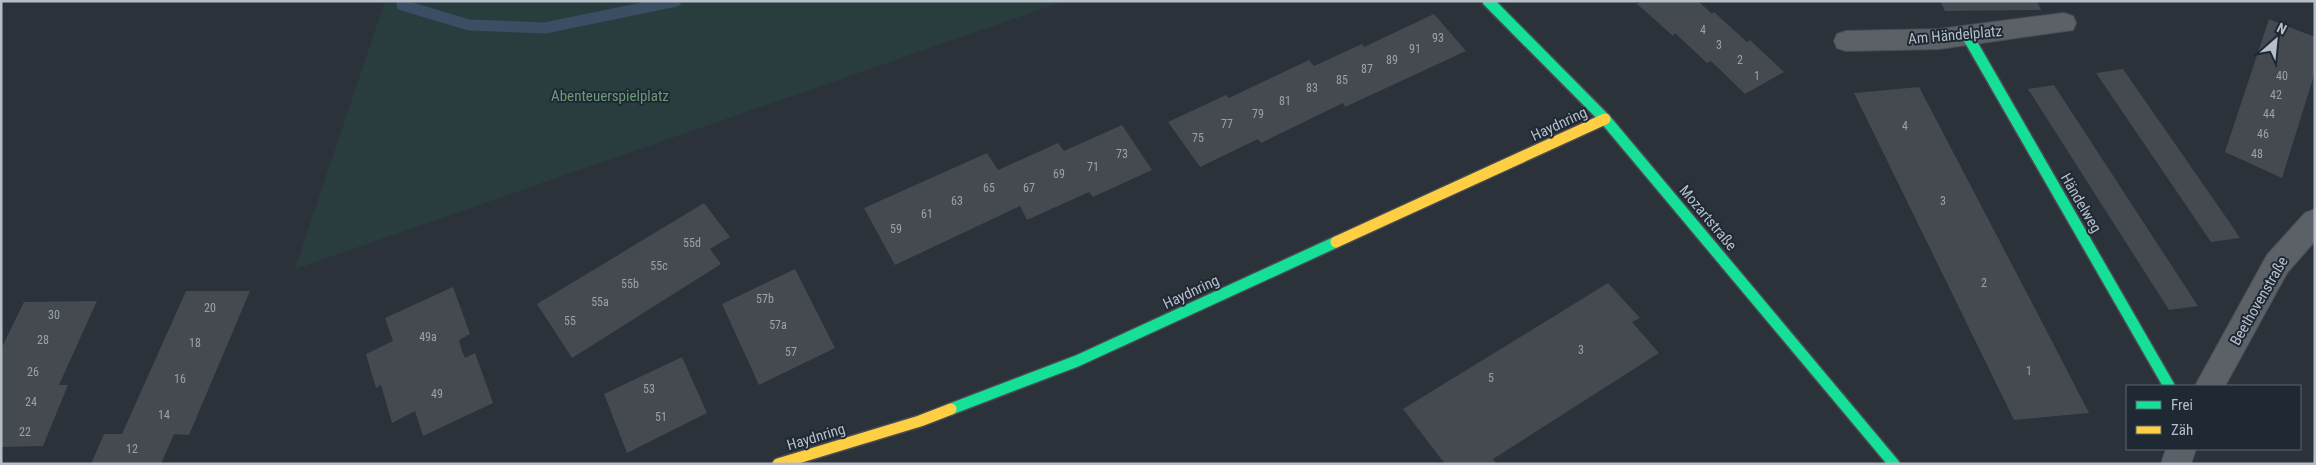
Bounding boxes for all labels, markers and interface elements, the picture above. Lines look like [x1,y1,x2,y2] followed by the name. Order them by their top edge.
[2251,15,2301,65] north arrow
[2274,19,2289,37] text: N
[1907,22,2003,48] street label: Am Händelplatz
[1700,23,1706,37] house number: 4
[1432,31,1444,45] house number: 93
[1716,38,1722,52] house number: 3
[1409,42,1421,56] house number: 91
[1386,53,1398,67] house number: 89
[1737,53,1743,67] house number: 2
[1361,62,1373,76] house number: 87
[1754,69,1760,83] house number: 1
[2276,69,2288,83] house number: 40
[1336,73,1348,87] house number: 85
[1306,81,1318,95] house number: 83
[551,87,669,105] park label: Abenteuerspielplatz
[2270,88,2282,102] house number: 42
[1279,94,1291,108] house number: 81
[1528,103,1590,145] street label: Haydnring
[1252,107,1264,121] house number: 79
[2263,107,2275,121] house number: 44
[1221,117,1233,131] house number: 77
[1902,119,1908,133] house number: 4
[2257,127,2269,141] house number: 46
[1192,131,1204,145] house number: 75
[1116,147,1128,161] house number: 73
[2251,147,2263,161] house number: 48
[1087,160,1099,174] house number: 71
[1053,167,1065,181] house number: 69
[2057,170,2105,236] street label: Händelweg
[983,181,995,195] house number: 65
[1023,181,1035,195] house number: 67
[1676,182,1740,254] street label: Mozartstraße
[951,194,963,208] house number: 63
[1940,194,1946,208] house number: 3
[921,207,933,221] house number: 61
[890,222,902,236] house number: 59
[683,236,701,250] house number: 55d
[2226,253,2292,349] street label: Beethovenstraße
[650,259,668,273] house number: 55c
[1160,271,1222,313] street label: Haydnring
[1981,276,1987,290] house number: 2
[621,277,639,291] house number: 55b
[756,292,774,306] house number: 57b
[591,295,609,309] house number: 55a
[204,301,216,315] house number: 20
[48,308,60,322] house number: 30
[564,314,576,328] house number: 55
[769,318,787,332] house number: 57a
[419,330,437,344] house number: 49a
[37,333,49,347] house number: 28
[189,336,201,350] house number: 18
[1578,343,1584,357] house number: 3
[785,345,797,359] house number: 57
[2026,364,2032,378] house number: 1
[27,365,39,379] house number: 26
[1488,371,1494,385] house number: 5
[174,372,186,386] house number: 16
[643,382,655,396] house number: 53
[2126,385,2301,450] legend
[431,387,443,401] house number: 49
[25,395,37,409] house number: 24
[2171,396,2193,414] text: Frei
[158,408,170,422] house number: 14
[655,410,667,424] house number: 51
[785,420,847,454] street label: Haydnring
[2171,421,2193,439] text: Zäh
[19,425,31,439] house number: 22
[126,442,138,456] house number: 12

